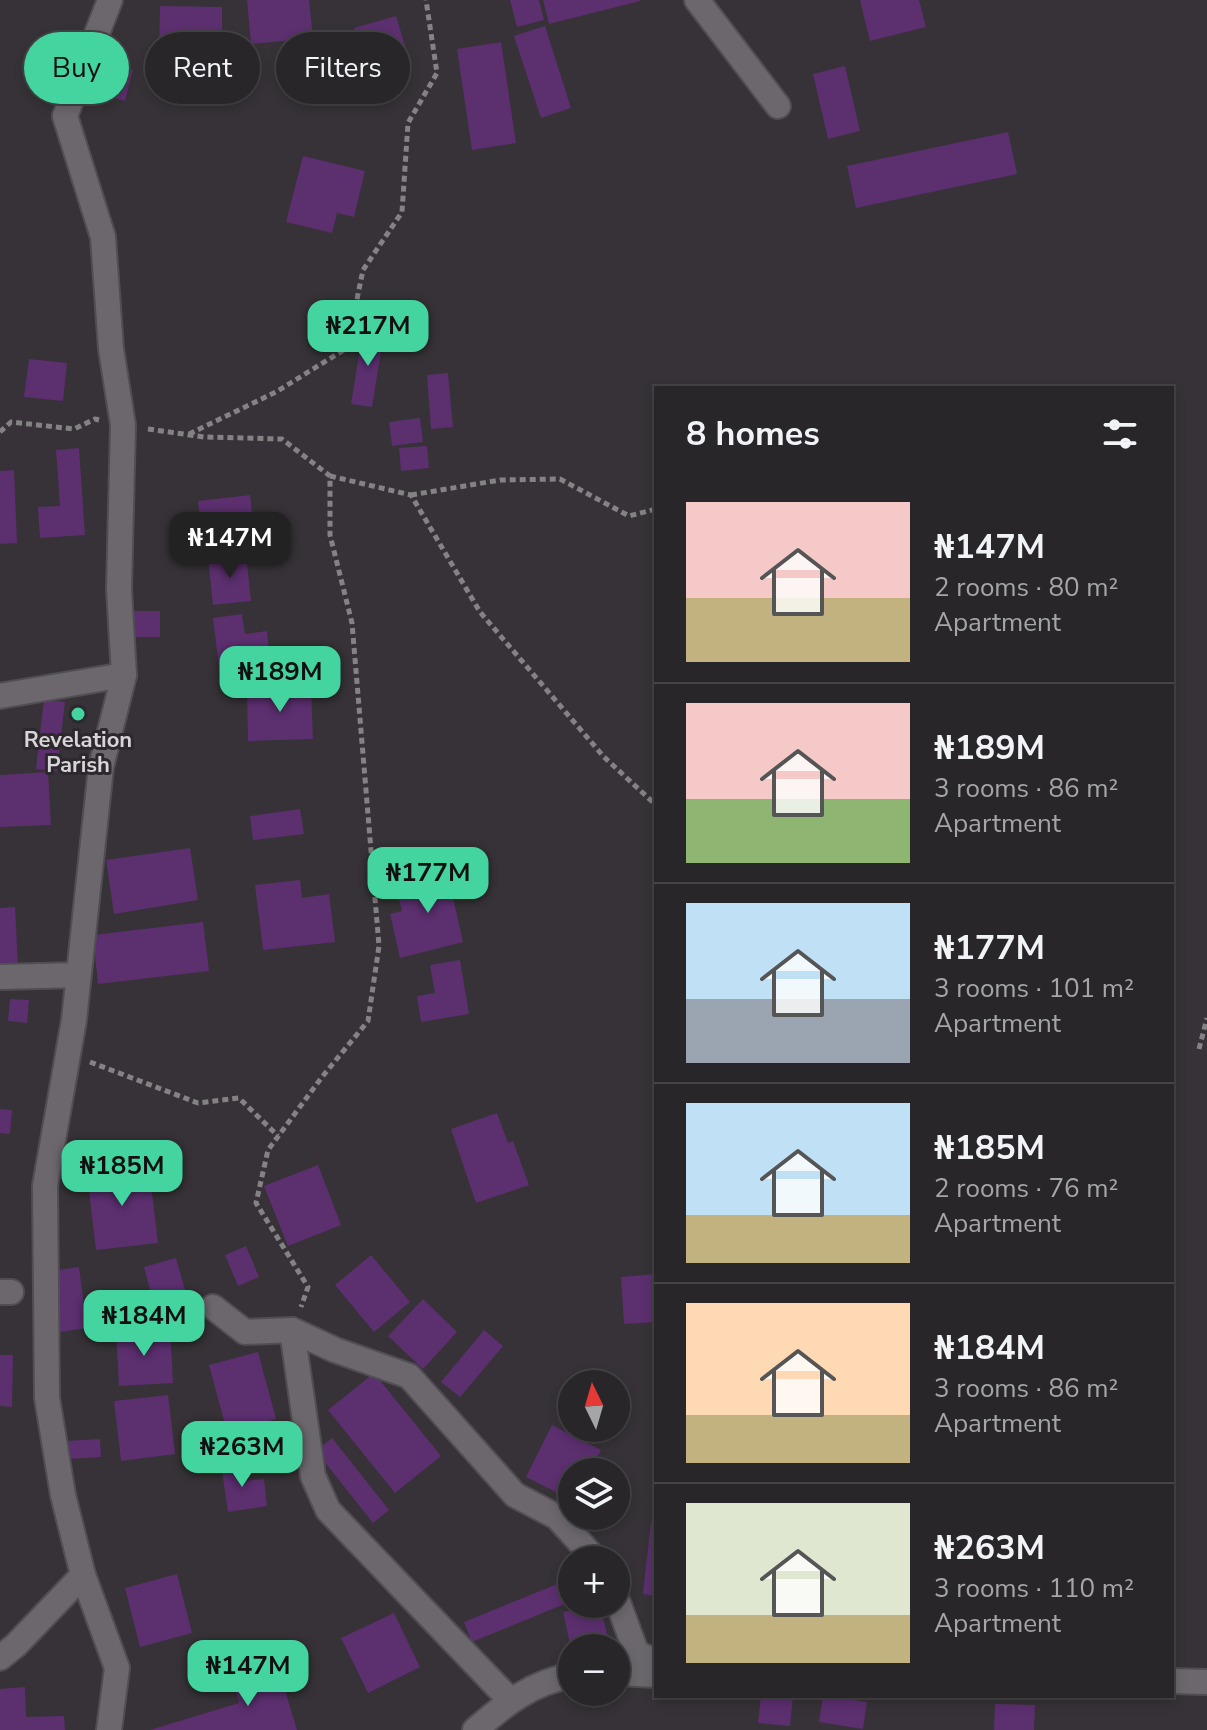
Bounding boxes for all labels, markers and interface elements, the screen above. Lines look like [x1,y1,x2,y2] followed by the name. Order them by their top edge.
[24,32,129,104] chip: Buy
[145,32,260,104] chip: Rent
[276,32,410,104] chip: Filters
[312,300,424,368] pin: ₦217M
[326,308,410,343] text: ₦217M
[686,411,820,457] text: 8 homes
[1098,412,1142,456] icon: filters
[174,512,286,580] pin: ₦147M
[188,520,272,555] text: ₦147M
[934,524,1045,570] text: ₦147M
[750,534,846,630] icon: home
[934,570,1118,605] text: 2 rooms · 80 m²
[934,605,1061,640] text: Apartment
[224,646,336,714] pin: ₦189M
[238,654,322,689] text: ₦189M
[69,705,87,723] marker: Revelation Parish
[24,725,132,780] place label: Revelation Parish
[934,725,1045,771] text: ₦189M
[750,735,846,831] icon: home
[934,771,1118,806] text: 3 rooms · 86 m²
[934,806,1061,841] text: Apartment
[372,847,484,915] pin: ₦177M
[386,855,470,890] text: ₦177M
[934,925,1045,971] text: ₦177M
[750,935,846,1031] icon: home
[934,971,1134,1006] text: 3 rooms · 101 m²
[934,1006,1061,1041] text: Apartment
[934,1125,1045,1171] text: ₦185M
[750,1135,846,1231] icon: home
[66,1140,178,1208] pin: ₦185M
[80,1148,164,1183] text: ₦185M
[934,1171,1118,1206] text: 2 rooms · 76 m²
[934,1206,1061,1241] text: Apartment
[88,1290,200,1358] pin: ₦184M
[102,1298,186,1333] text: ₦184M
[934,1325,1045,1371] text: ₦184M
[750,1335,846,1431] icon: home
[558,1370,630,1442] north arrow
[558,1370,630,1706] map controls
[934,1371,1118,1406] text: 3 rooms · 86 m²
[934,1406,1061,1441] text: Apartment
[186,1421,298,1489] pin: ₦263M
[200,1429,284,1464] text: ₦263M
[558,1458,630,1530] button: layers
[934,1525,1045,1571] text: ₦263M
[750,1535,846,1631] icon: home
[558,1546,630,1618] button: +
[934,1571,1134,1606] text: 3 rooms · 110 m²
[934,1606,1061,1641] text: Apartment
[558,1634,630,1706] button: −
[192,1640,304,1708] pin: ₦147M
[206,1648,290,1683] text: ₦147M

